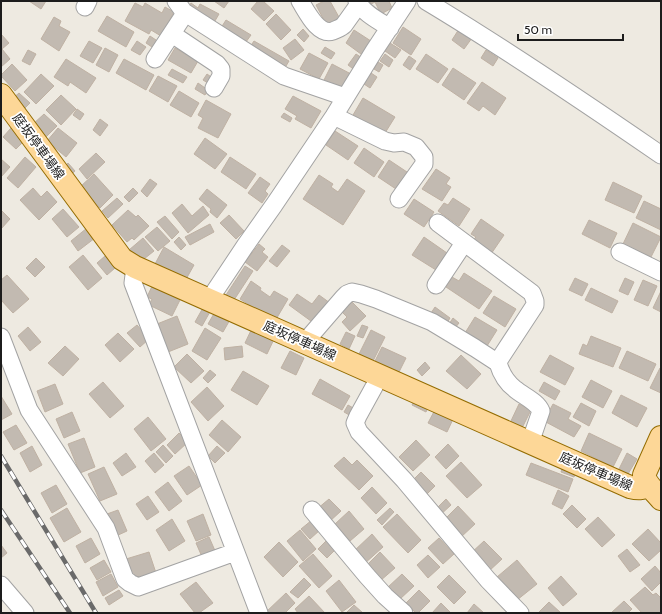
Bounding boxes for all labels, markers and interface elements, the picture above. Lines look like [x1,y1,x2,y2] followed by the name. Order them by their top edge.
[518,16,623,42] scale bar
[524,22,552,37] text: 50 m
[10,110,68,182] street label: 庭坂停車場線
[261,317,339,363] street label: 庭坂停車場線
[557,448,635,494] street label: 庭坂停車場線

